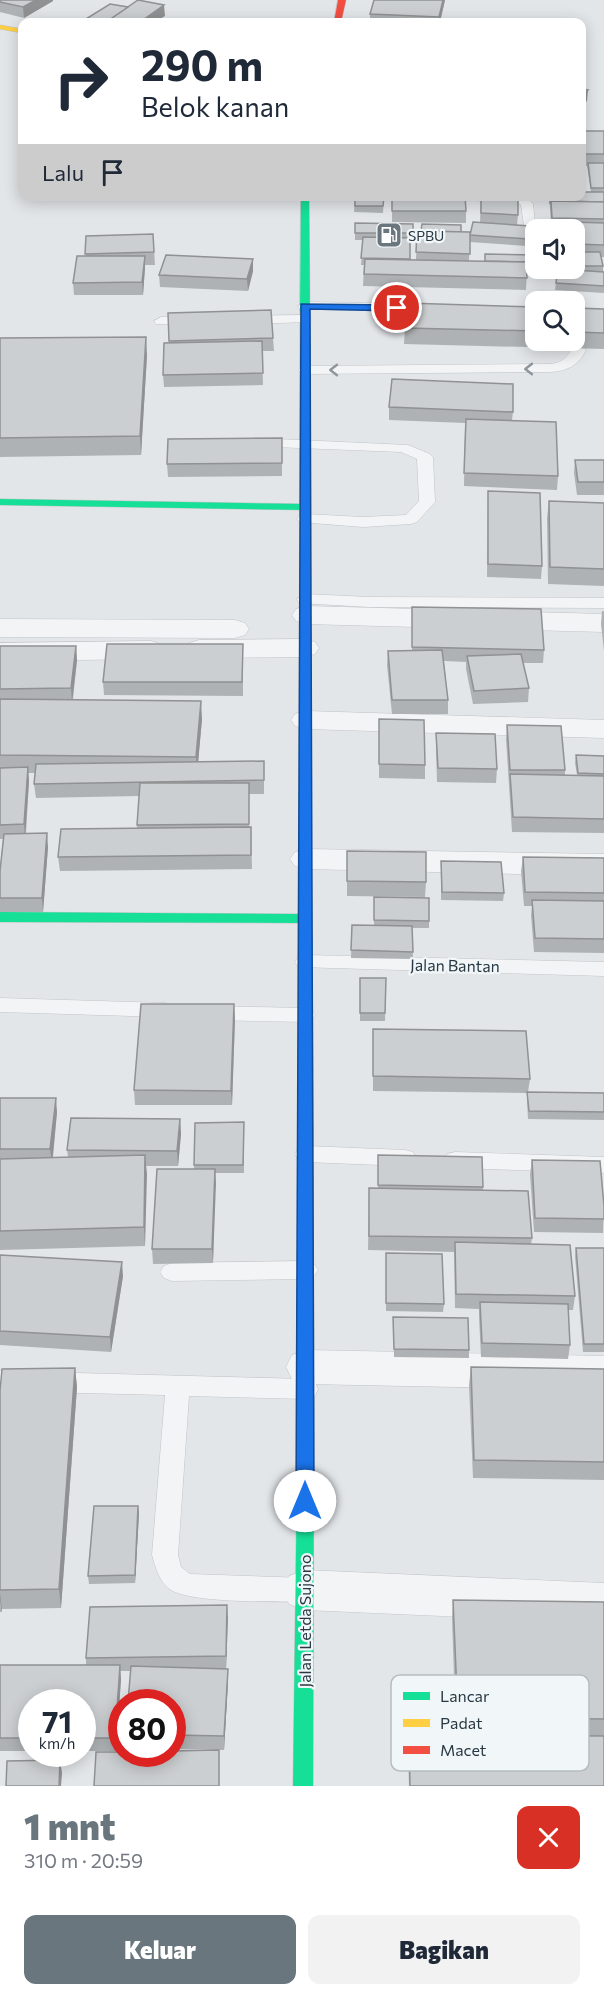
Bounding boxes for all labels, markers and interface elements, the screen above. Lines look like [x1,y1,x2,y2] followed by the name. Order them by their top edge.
[141,38,263,90] text: 290 m
[42,42,120,120] icon: right
[141,90,289,123] text: Belok kanan
[96,156,129,189] icon: arrive
[42,159,84,186] text: Lalu
[525,219,585,351] map controls
[525,219,585,279] button: sound
[374,220,404,250] fuel station icon: SPBU
[408,227,444,244] place label: SPBU
[371,282,422,333] pin
[380,291,413,324] icon: arrive
[525,291,585,351] button: search
[525,363,534,375] one-way arrow
[330,364,339,376] one-way arrow
[410,955,500,975] street label: Jalan Bantan
[273,1469,337,1533] position arrow
[295,1555,314,1687] street label: Jalan Letda Sujono
[391,1675,589,1771] legend
[440,1686,490,1705] text: Lancar
[108,1689,186,1767] speed limit sign: 80
[42,1702,72,1739] text: 71
[440,1713,483,1732] text: Padat
[39,1734,75,1752] text: km/h
[440,1740,487,1759] text: Macet
[24,1803,115,1847] text: 1 mnt
[517,1806,580,1869] button: close
[24,1848,143,1872] text: 310 m · 20:59
[24,1915,296,1984] button: Keluar
[308,1915,580,1984] button: Bagikan

